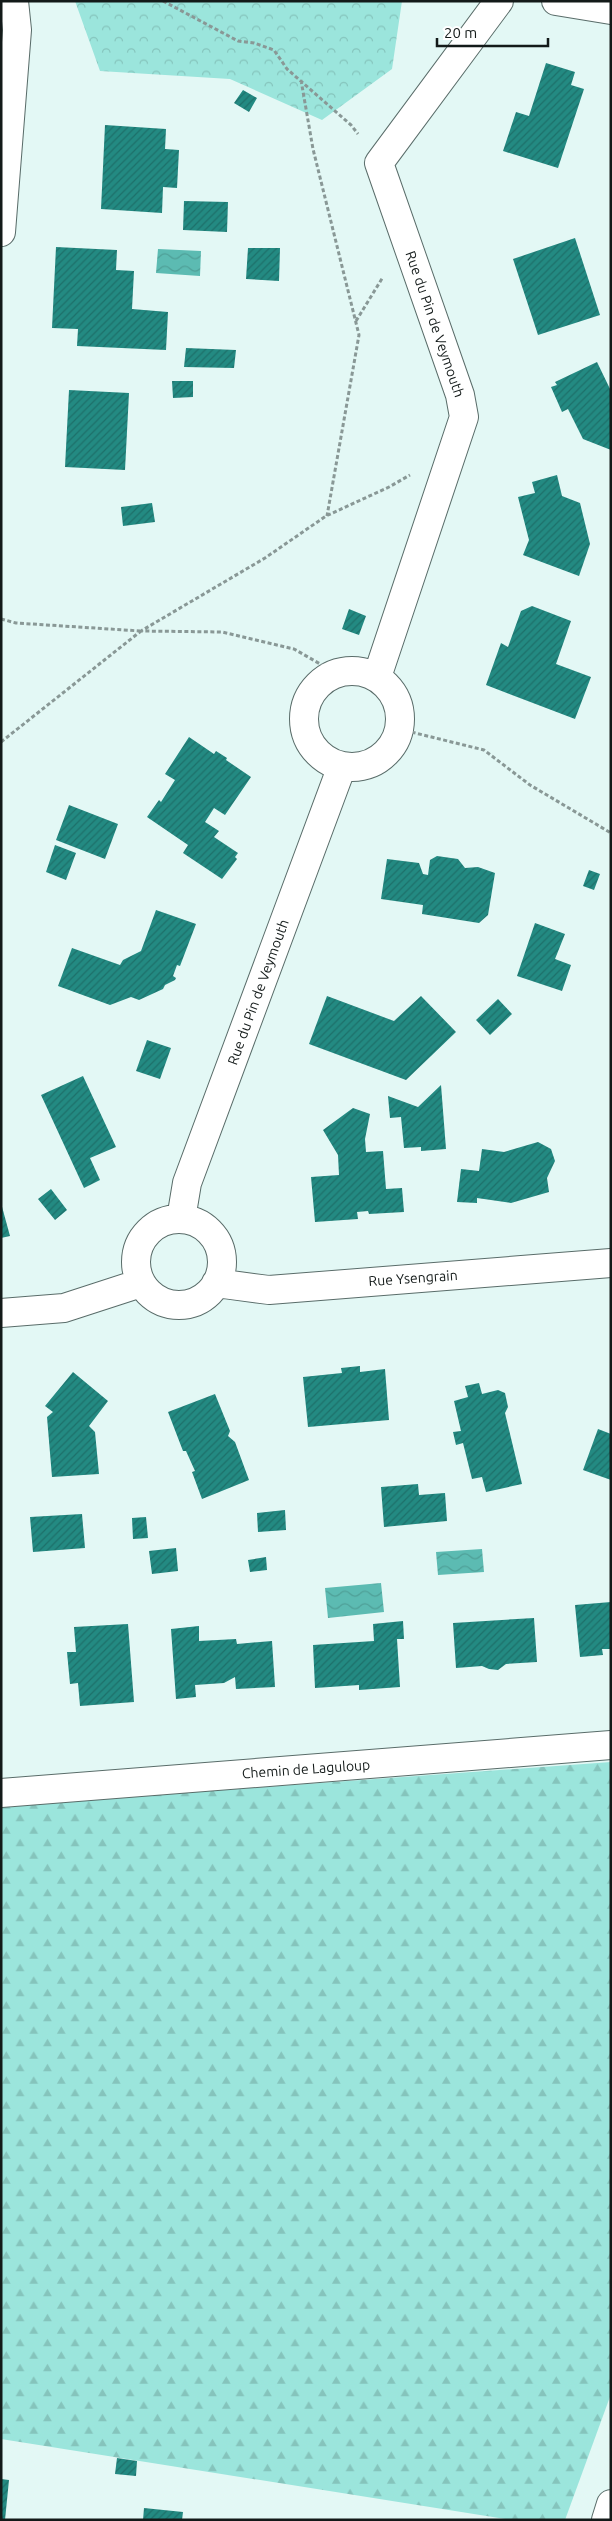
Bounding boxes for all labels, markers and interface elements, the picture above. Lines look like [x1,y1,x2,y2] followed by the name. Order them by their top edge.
[437,15,548,47] scale bar
[444,24,477,41] text: 20 m
[402,249,468,399] street label: Rue du Pin de Veymouth
[224,917,292,1067] street label: Rue du Pin de Veymouth
[368,1267,458,1289] street label: Rue Ysengrain
[241,1757,371,1781] street label: Chemin de Laguloup

